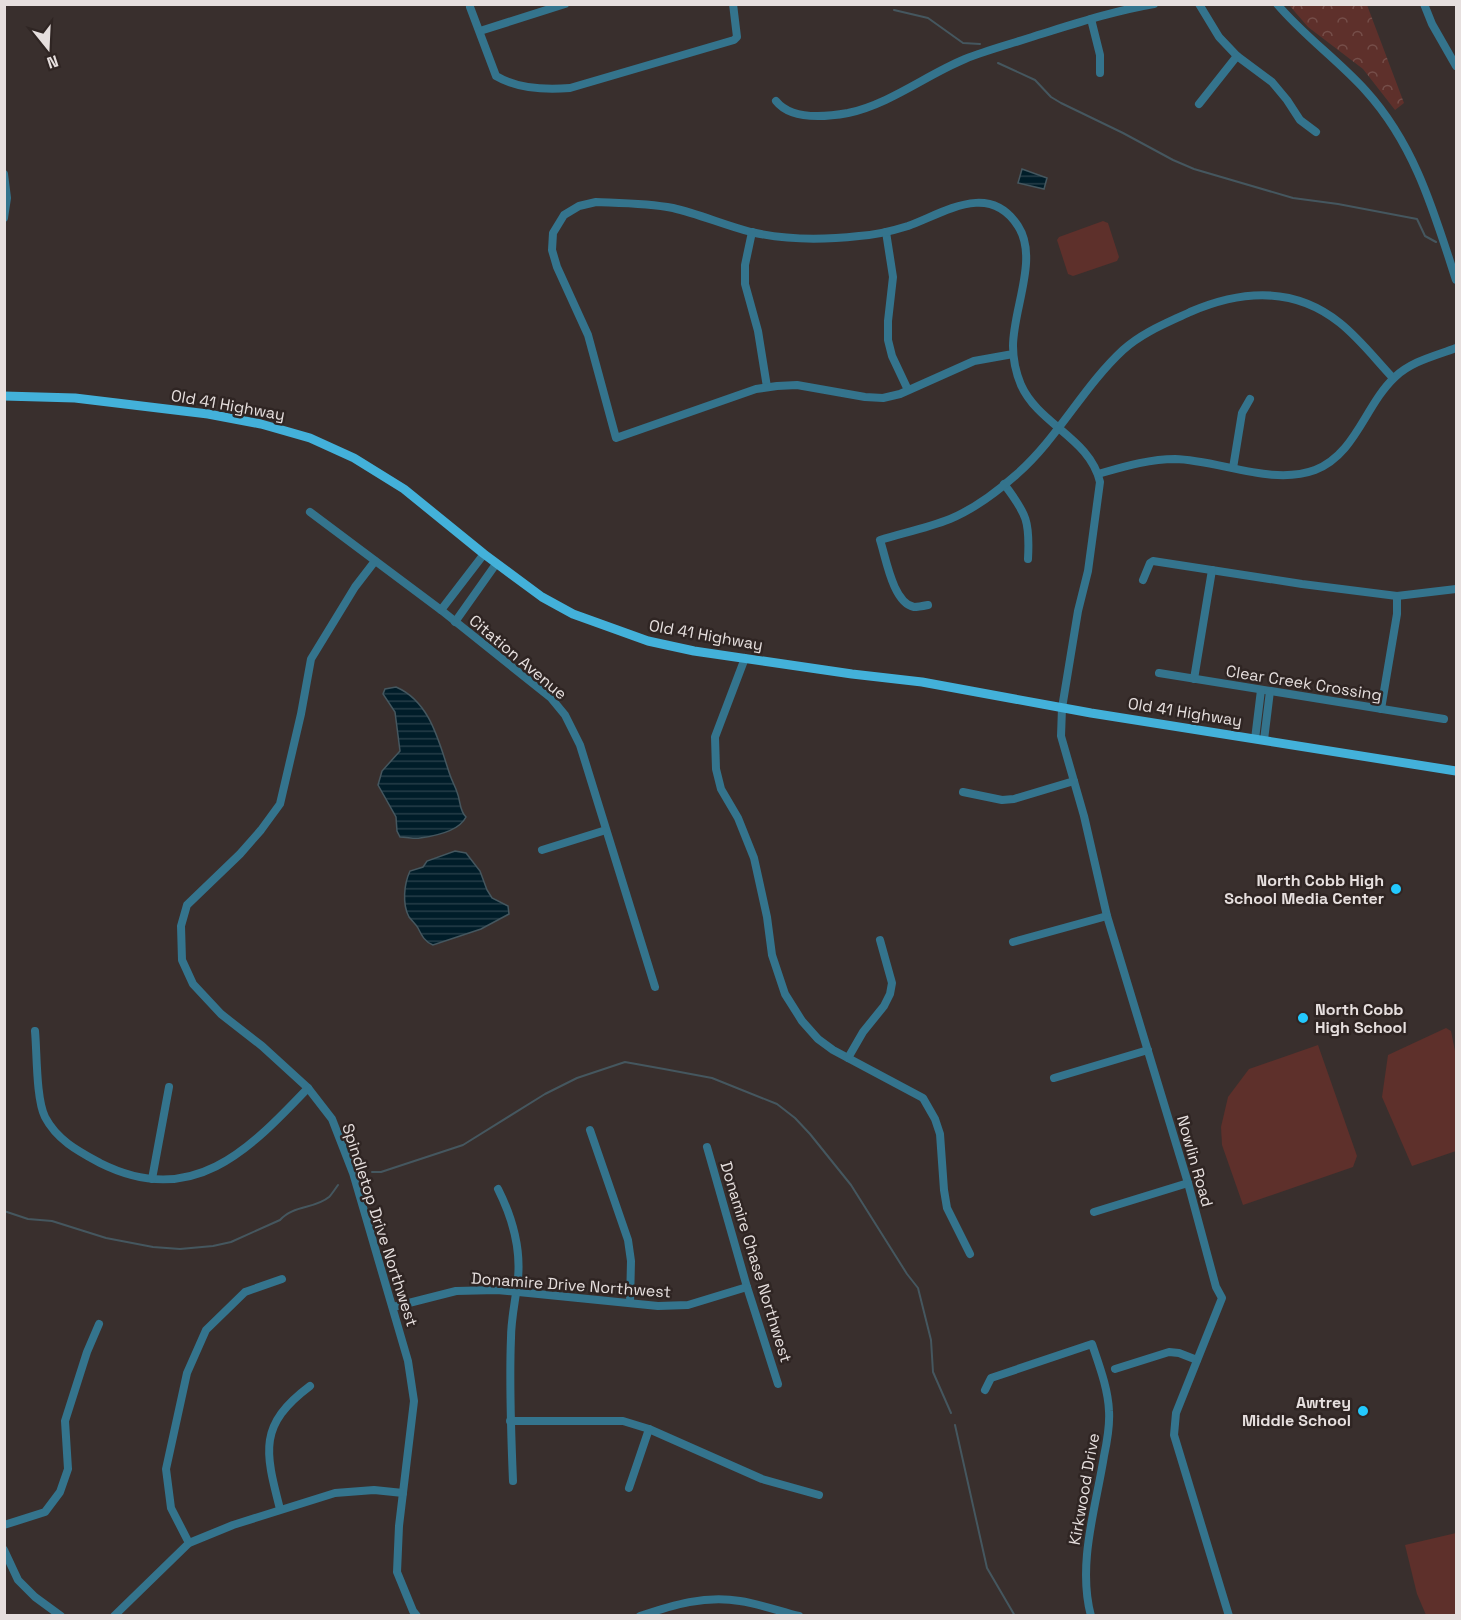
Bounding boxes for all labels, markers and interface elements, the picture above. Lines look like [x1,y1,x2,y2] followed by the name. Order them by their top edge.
[18,18,78,78] north arrow
[44,50,61,73] text: N
[169,385,287,425] street label: Old 41 Highway
[465,610,571,704] street label: Citation Avenue
[647,615,765,655] street label: Old 41 Highway
[1225,660,1383,706] street label: Clear Creek Crossing
[1126,693,1244,731] street label: Old 41 Highway
[1224,870,1384,909] place label: North Cobb High School Media Center
[1389,882,1403,896] marker: North Cobb High School Media Center
[1315,999,1407,1038] place label: North Cobb High School
[1296,1011,1310,1025] marker: North Cobb High School
[1172,1113,1218,1209] street label: Nowlin Road
[337,1121,423,1329] street label: Spindletop Drive Northwest
[715,1159,797,1365] street label: Donamire Chase Northwest
[470,1268,672,1302] street label: Donamire Drive Northwest
[1242,1392,1351,1431] place label: Awtrey Middle School
[1356,1404,1370,1418] marker: Awtrey Middle School
[1064,1431,1104,1547] street label: Kirkwood Drive

